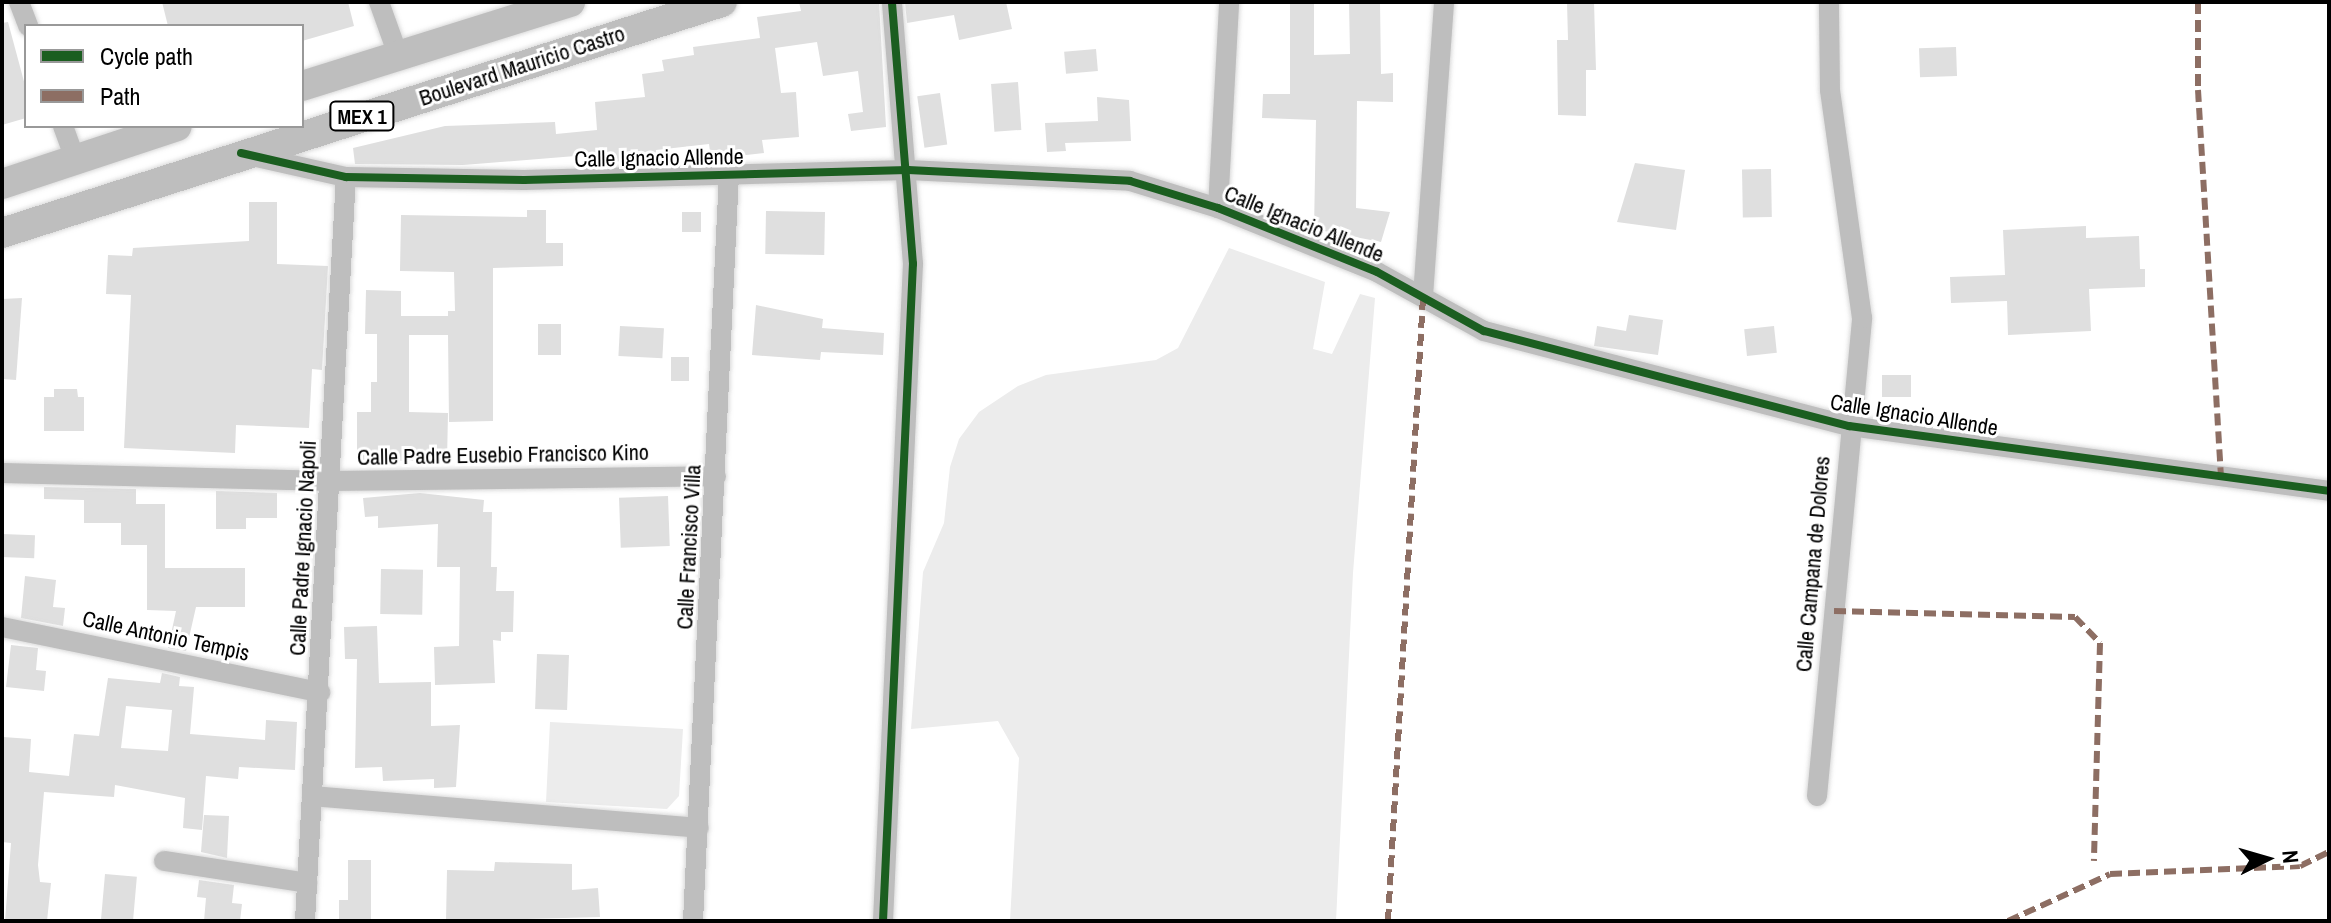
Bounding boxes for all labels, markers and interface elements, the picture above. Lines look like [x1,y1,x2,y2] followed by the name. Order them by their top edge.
[416,20,628,112] street label: Boulevard Mauricio Castro
[24,24,304,128] legend
[100,40,193,72] text: Cycle path
[100,80,141,112] text: Path
[328,100,396,132] road number: MEX 1
[574,143,744,173] street label: Calle Ignacio Allende
[1220,180,1388,268] street label: Calle Ignacio Allende
[1828,389,2000,441] street label: Calle Ignacio Allende
[357,439,649,471] street label: Calle Padre Eusebio Francisco Kino
[284,440,322,656] street label: Calle Padre Ignacio Napoli
[1790,455,1836,673] street label: Calle Campana de Dolores
[671,464,707,630] street label: Calle Francisco Villa
[79,605,253,667] street label: Calle Antonio Tempis
[2227,819,2307,899] north arrow
[2275,849,2306,865] text: N

